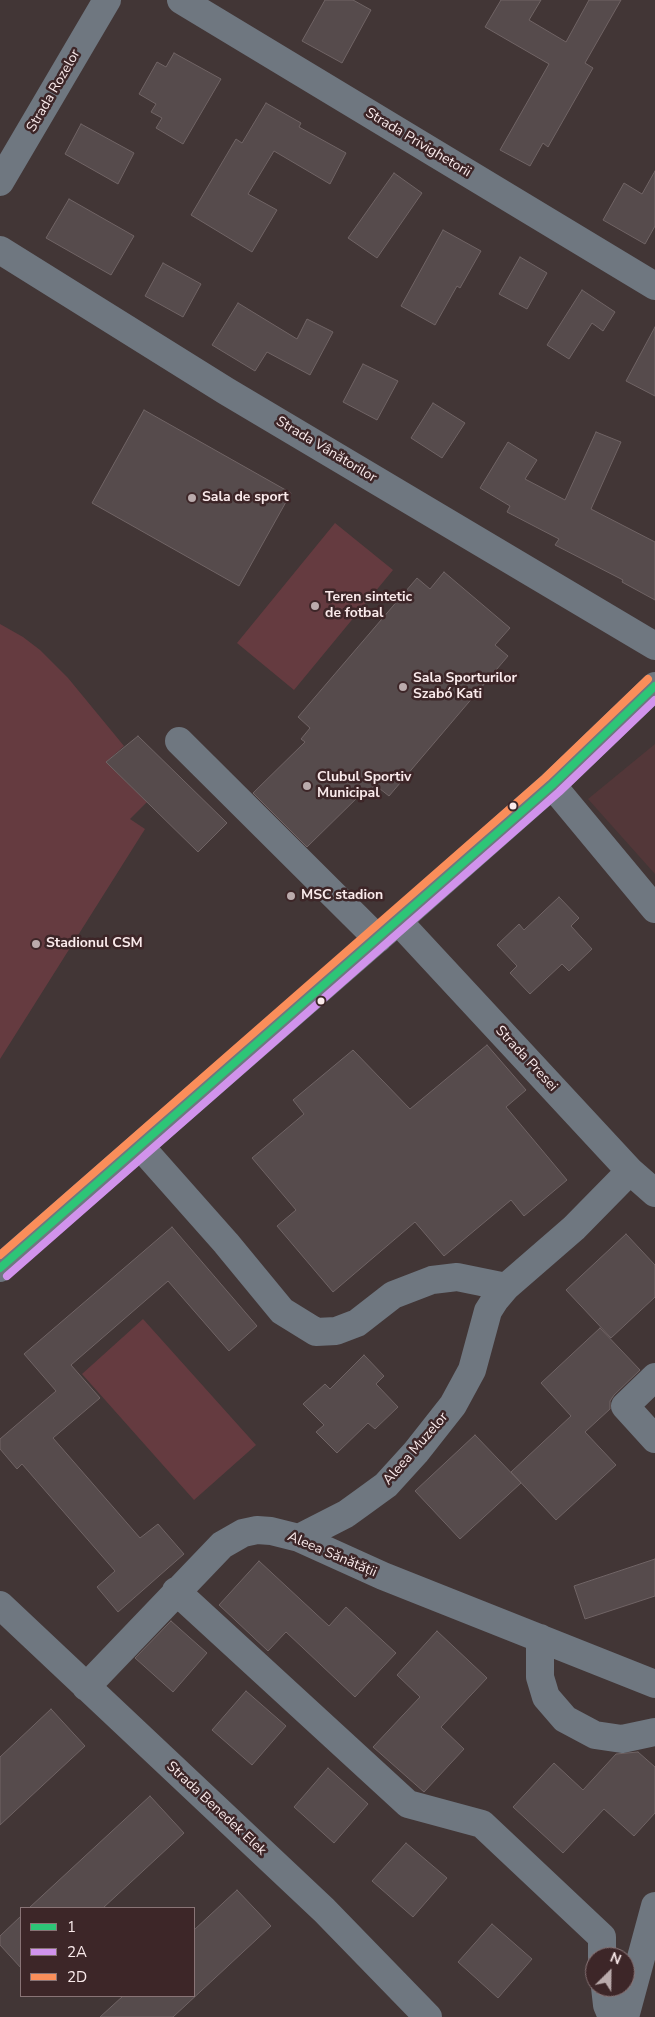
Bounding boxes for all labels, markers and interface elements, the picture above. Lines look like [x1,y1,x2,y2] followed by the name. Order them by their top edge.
[24,47,84,135] street label: Strada Rozelor
[362,105,474,181] street label: Strada Privighetorii
[273,413,379,487] street label: Strada Vânătorilor
[202,490,289,506] place label: Sala de sport
[186,492,198,504] marker: Sala de sport
[325,590,412,622] place label: Teren sintetic de fotbal
[309,600,321,612] marker: Teren sintetic de fotbal
[413,671,517,704] place label: Sala Sporturilor Szabó Kati
[397,681,409,693] marker: Sala Sporturilor Szabó Kati
[317,770,411,802] place label: Clubul Sportiv Municipal
[301,780,313,792] marker: Clubul Sportiv Municipal
[508,801,518,811] unlabelled marker
[301,888,383,904] place label: MSC stadion
[285,890,297,902] marker: MSC stadion
[46,936,143,952] place label: Stadionul CSM
[30,938,42,950] marker: Stadionul CSM
[316,996,326,1006] unlabelled marker
[491,1023,561,1095] street label: Strada Presei
[380,1409,452,1489] street label: Aleea Muzelor
[285,1529,379,1581] street label: Aleea Sănătății
[163,1758,269,1860] street label: Strada Benedek Elek
[20,1907,195,1997] legend
[67,1917,76,1937] text: 1
[67,1942,87,1962] text: 2A
[585,1947,635,1997] north arrow
[607,1948,624,1969] text: N
[67,1967,87,1987] text: 2D

